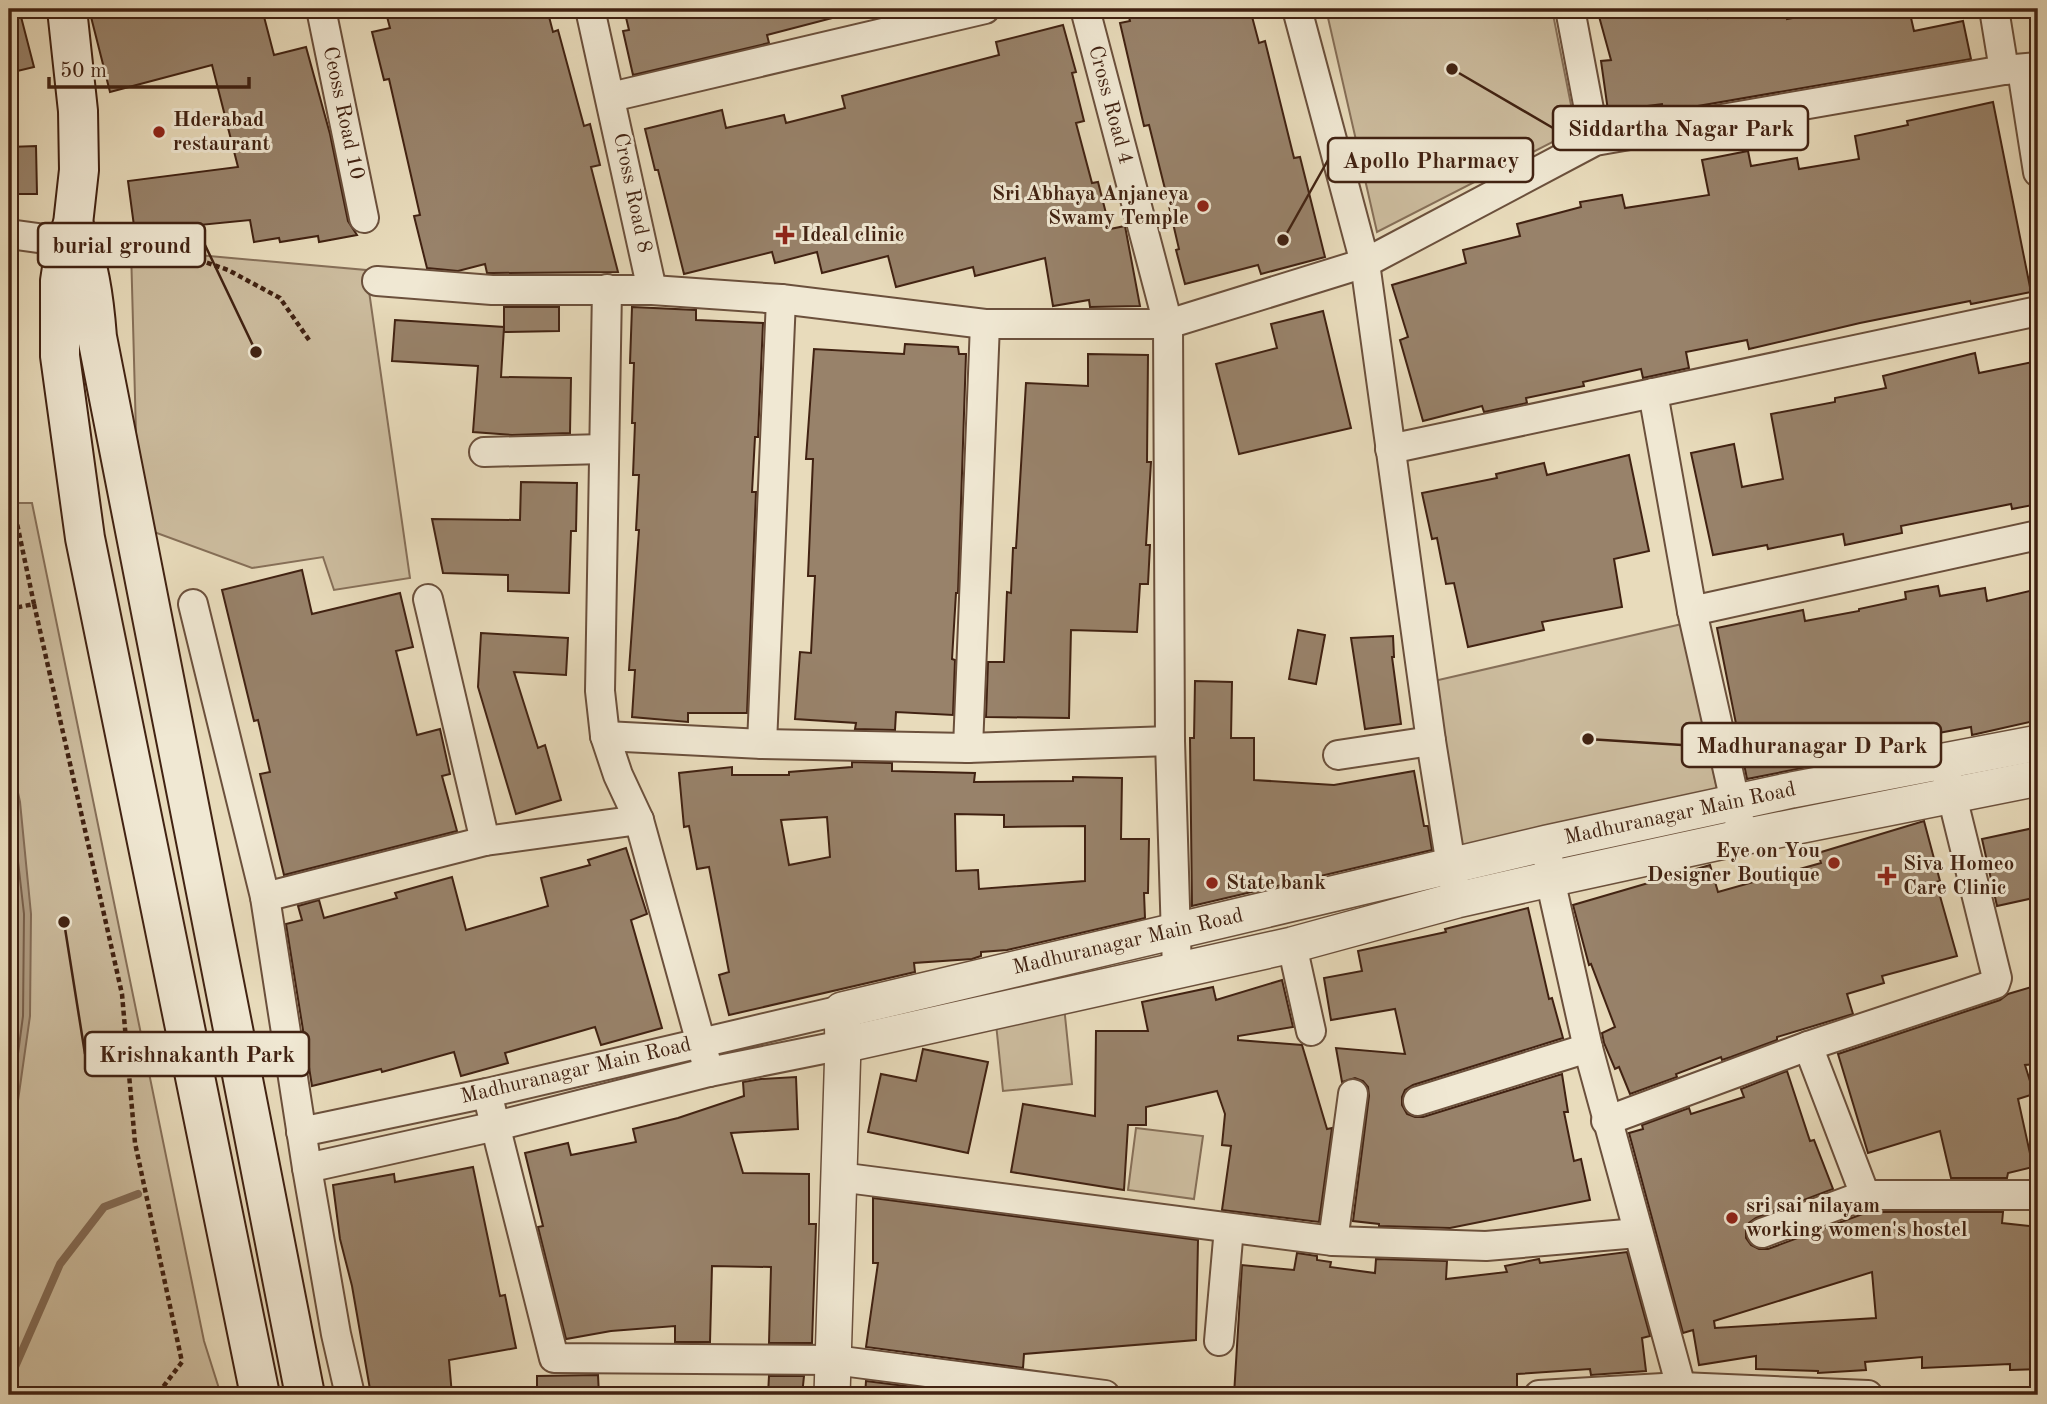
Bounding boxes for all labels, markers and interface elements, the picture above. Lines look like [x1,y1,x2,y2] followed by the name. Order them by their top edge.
[1084,43,1136,167] street label: Cross Road 4
[319,45,367,181] street label: Ceoss Road 10
[49,46,248,90] scale bar
[60,61,107,82] text: 50 m
[1553,106,1808,150] callout: Siddartha Nagar Park
[173,110,270,155] place label: Hderabad restaurant
[1568,118,1794,141] text: Siddartha Nagar Park
[151,124,167,140] marker: Hderabad restaurant
[609,131,655,255] street label: Cross Road 8
[1328,138,1533,182] callout: Apollo Pharmacy
[1342,150,1520,173] text: Apollo Pharmacy
[992,184,1189,229] place label: Sri Abhaya Anjaneya Swamy Temple
[1195,198,1211,214] marker: Sri Abhaya Anjaneya Swamy Temple
[38,223,205,267] callout: burial ground
[775,225,795,245] marker: Ideal clinic
[801,225,905,246] place label: Ideal clinic
[53,235,191,258] text: burial ground
[1682,723,1941,767] callout: Madhuranagar D Park
[1696,735,1928,758] text: Madhuranagar D Park
[1562,779,1798,849] street label: Madhuranagar Main Road
[1647,841,1820,886] place label: Eye on You Designer Boutique
[1903,854,2014,899] place label: Siva Homeo Care Clinic
[1826,855,1842,871] marker: Eye on You Designer Boutique
[1877,866,1897,886] marker: Siva Homeo Care Clinic
[1226,873,1326,894] place label: State bank
[1204,875,1220,891] marker: State bank
[1011,905,1245,979] street label: Madhuranagar Main Road
[85,1032,309,1076] callout: Krishnakanth Park
[459,1034,693,1108] street label: Madhuranagar Main Road
[99,1044,295,1067] text: Krishnakanth Park
[1746,1196,1967,1241] place label: sri sai nilayam working women's hostel
[1724,1210,1740,1226] marker: sri sai nilayam working women's hostel

